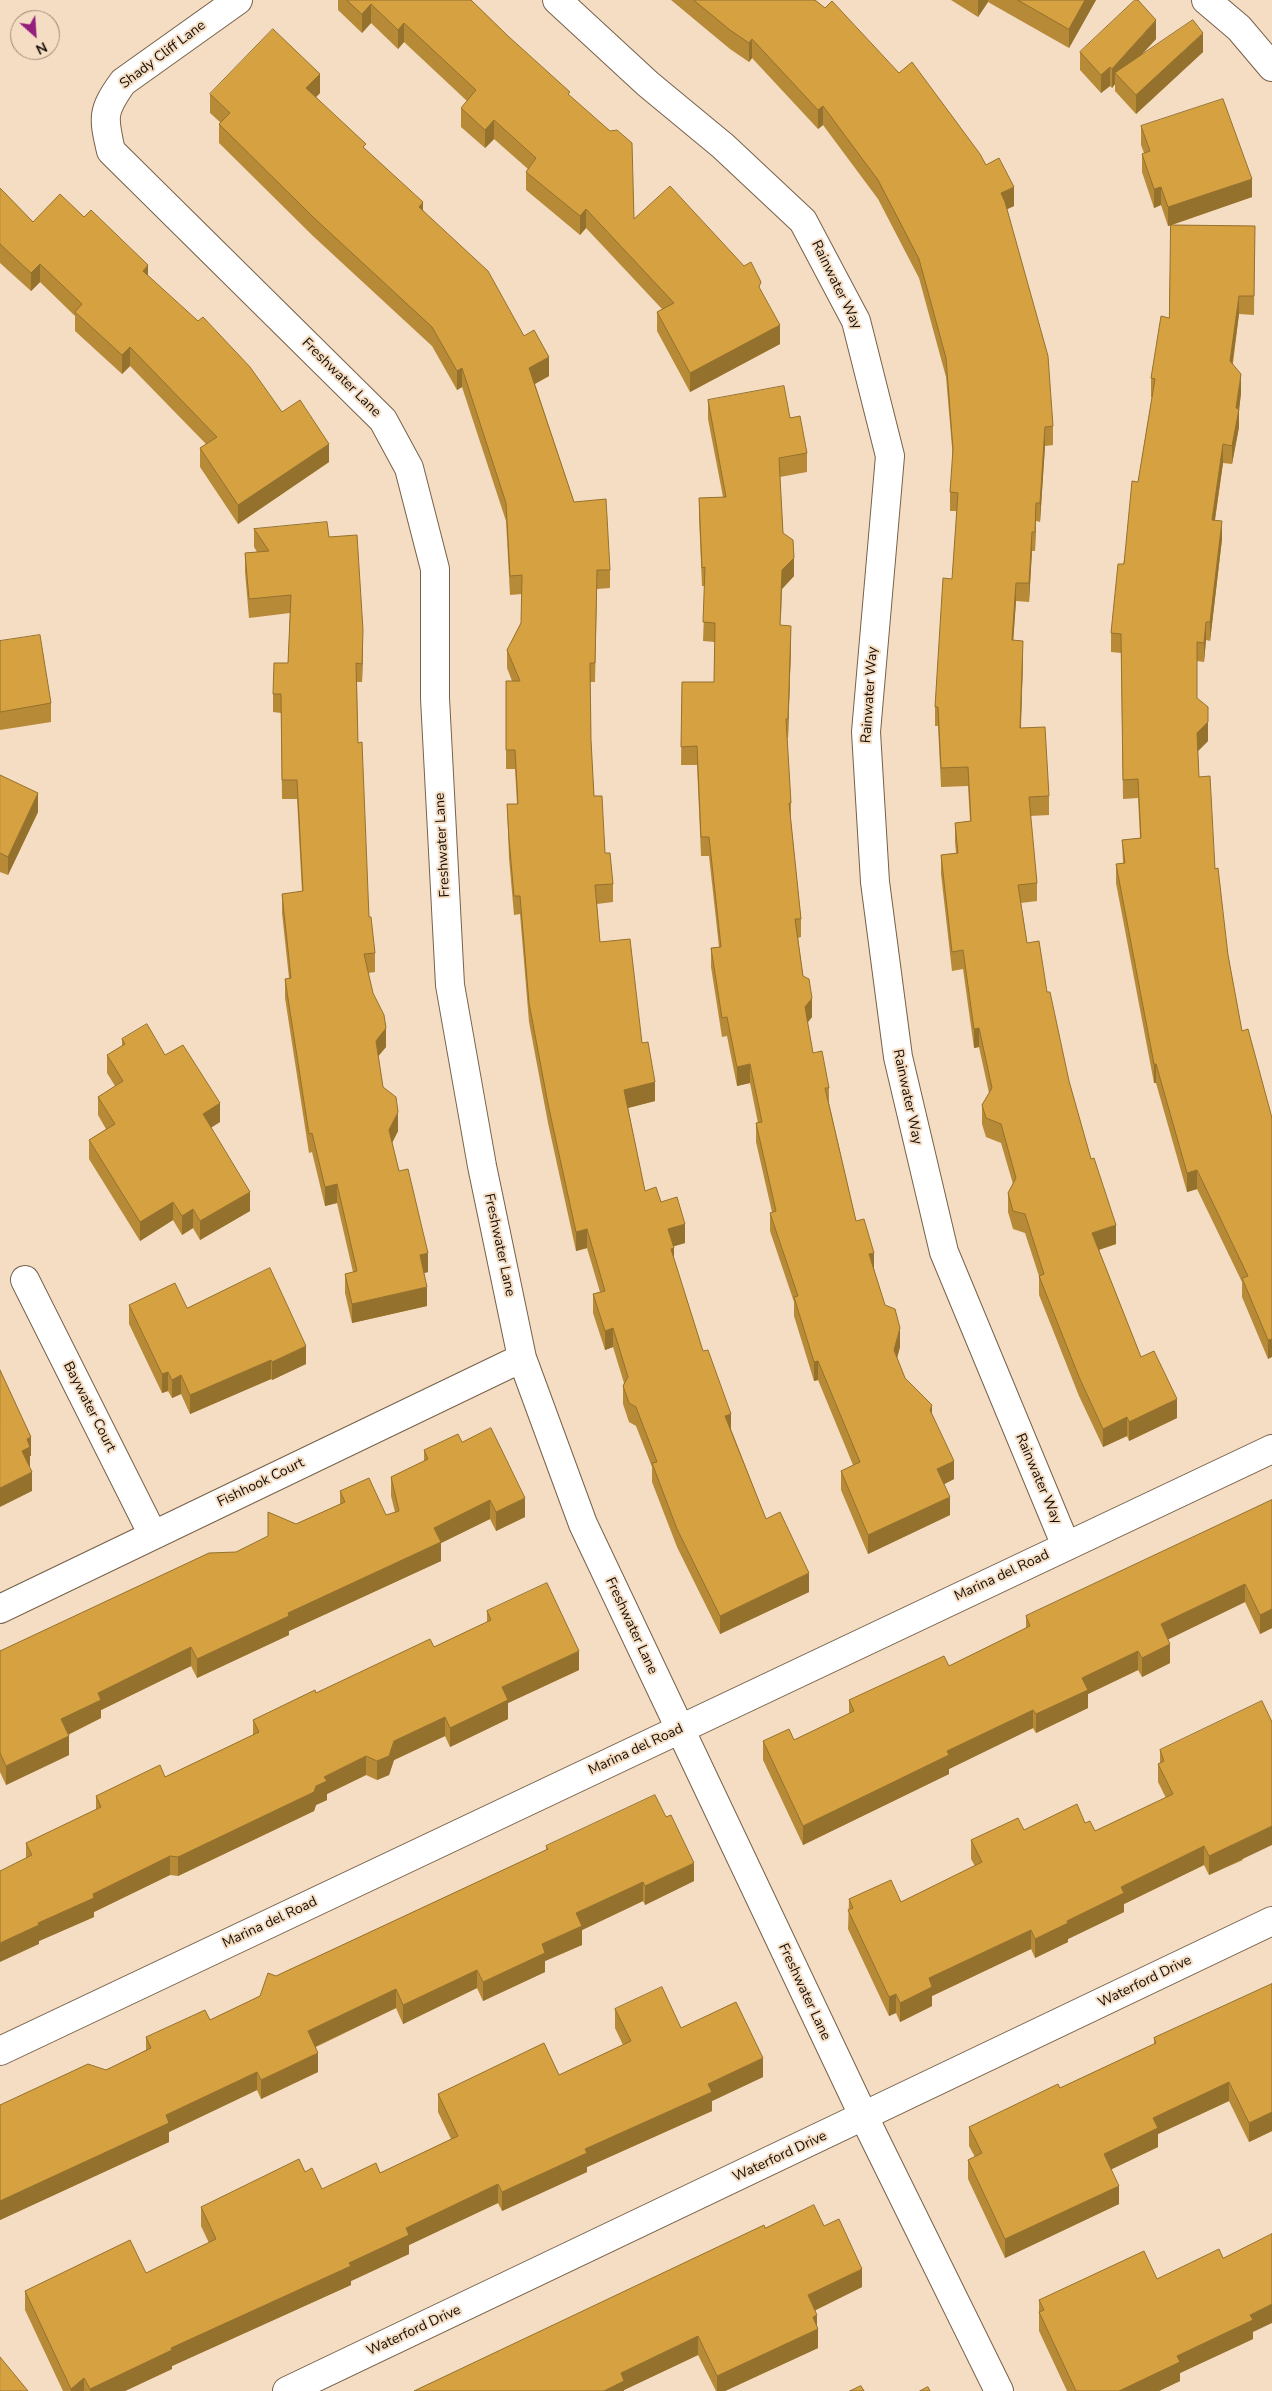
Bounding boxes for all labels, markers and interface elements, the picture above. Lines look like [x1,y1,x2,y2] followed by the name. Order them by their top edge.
[10,10,60,60] north arrow
[117,17,209,93] street label: Shady Cliff Lane
[32,37,50,59] text: N
[807,238,865,332] street label: Rainwater Way
[298,335,384,421] street label: Freshwater Lane
[858,646,882,744] street label: Rainwater Way
[432,792,454,898] street label: Freshwater Lane
[889,1048,925,1146] street label: Rainwater Way
[480,1192,518,1298] street label: Freshwater Lane
[59,1359,119,1455] street label: Baywater Court
[1011,1431,1065,1527] street label: Rainwater Way
[215,1455,307,1511] street label: Fishhook Court
[952,1547,1052,1605] street label: Marina del Road
[601,1575,661,1677] street label: Freshwater Lane
[586,1721,686,1779] street label: Marina del Road
[220,1894,320,1952] street label: Marina del Road
[774,1941,834,2043] street label: Freshwater Lane
[1096,1952,1194,2012] street label: Waterford Drive
[730,2128,830,2186] street label: Waterford Drive
[364,2302,464,2360] street label: Waterford Drive

